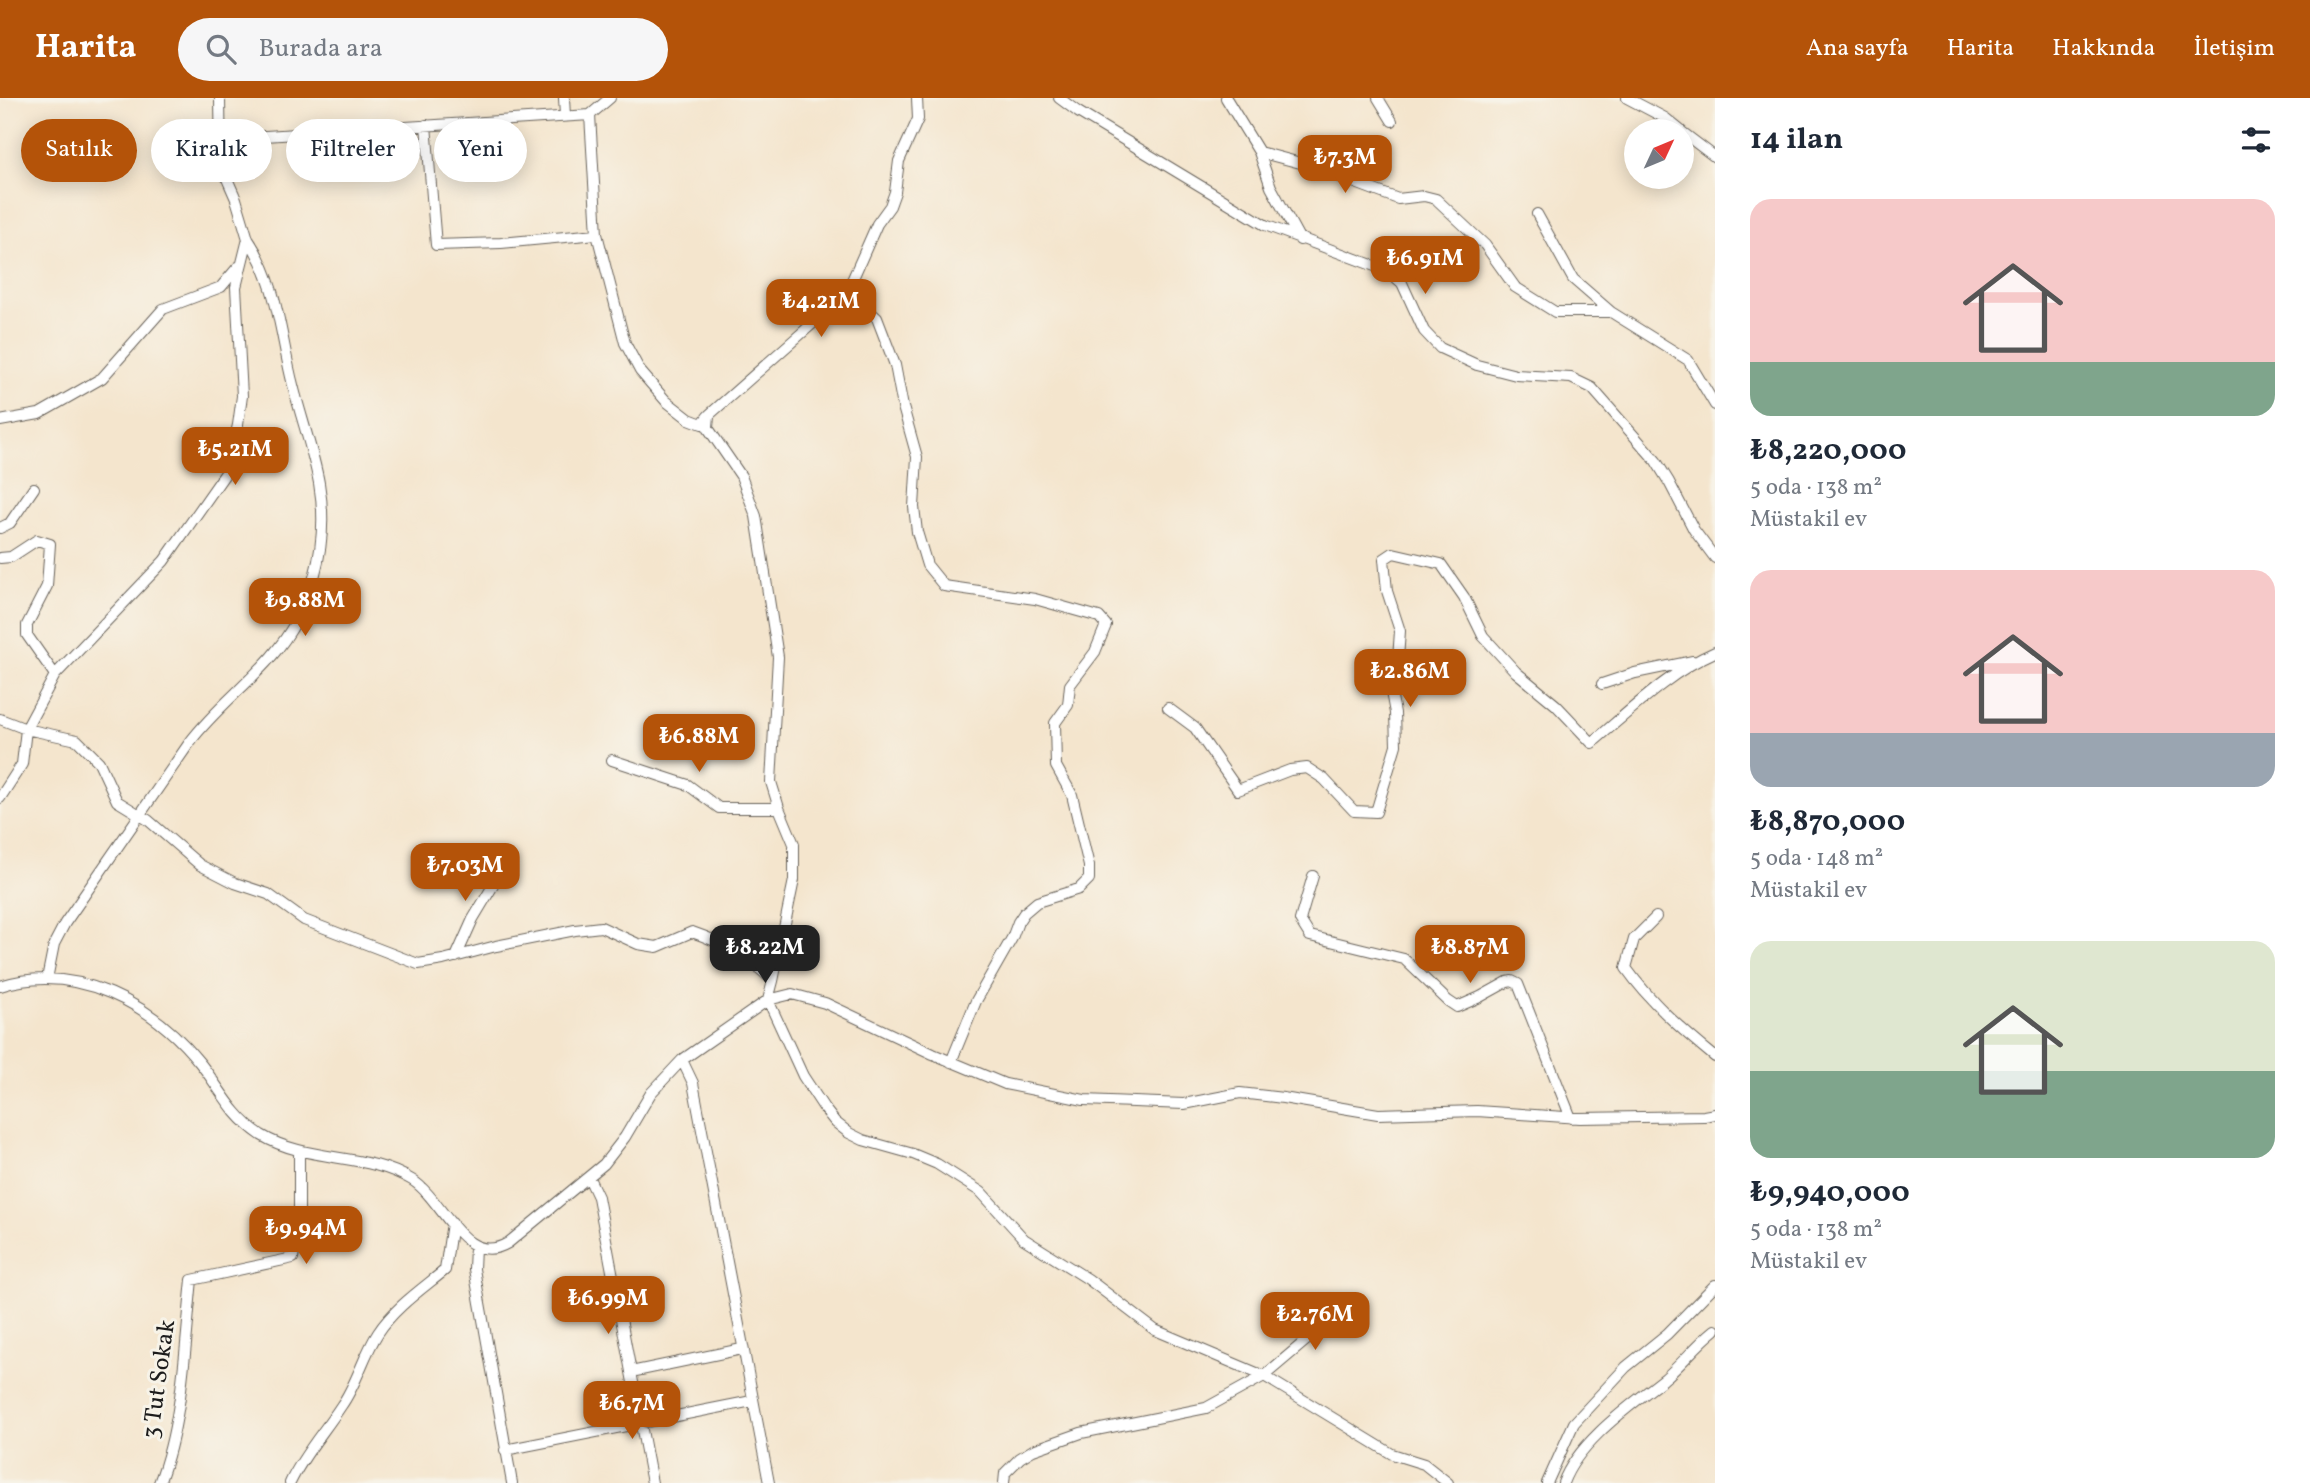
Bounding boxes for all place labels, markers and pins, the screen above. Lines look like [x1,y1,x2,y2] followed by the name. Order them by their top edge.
[1296,136,1394,195] pin: ₺7.3M
[1368,236,1482,296] pin: ₺6.91M
[764,280,878,339] pin: ₺4.21M
[178,428,292,487] pin: ₺5.21M
[248,578,362,638] pin: ₺9.88M
[1353,650,1467,709] pin: ₺2.86M
[642,714,756,774] pin: ₺6.88M
[408,844,522,903] pin: ₺7.03M
[708,926,822,985] pin: ₺8.22M
[1413,926,1527,985] pin: ₺8.87M
[249,1206,363,1266] pin: ₺9.94M
[551,1276,665,1336] pin: ₺6.99M
[1258,1292,1372,1352] pin: ₺2.76M
[583,1382,681,1441] pin: ₺6.7M

